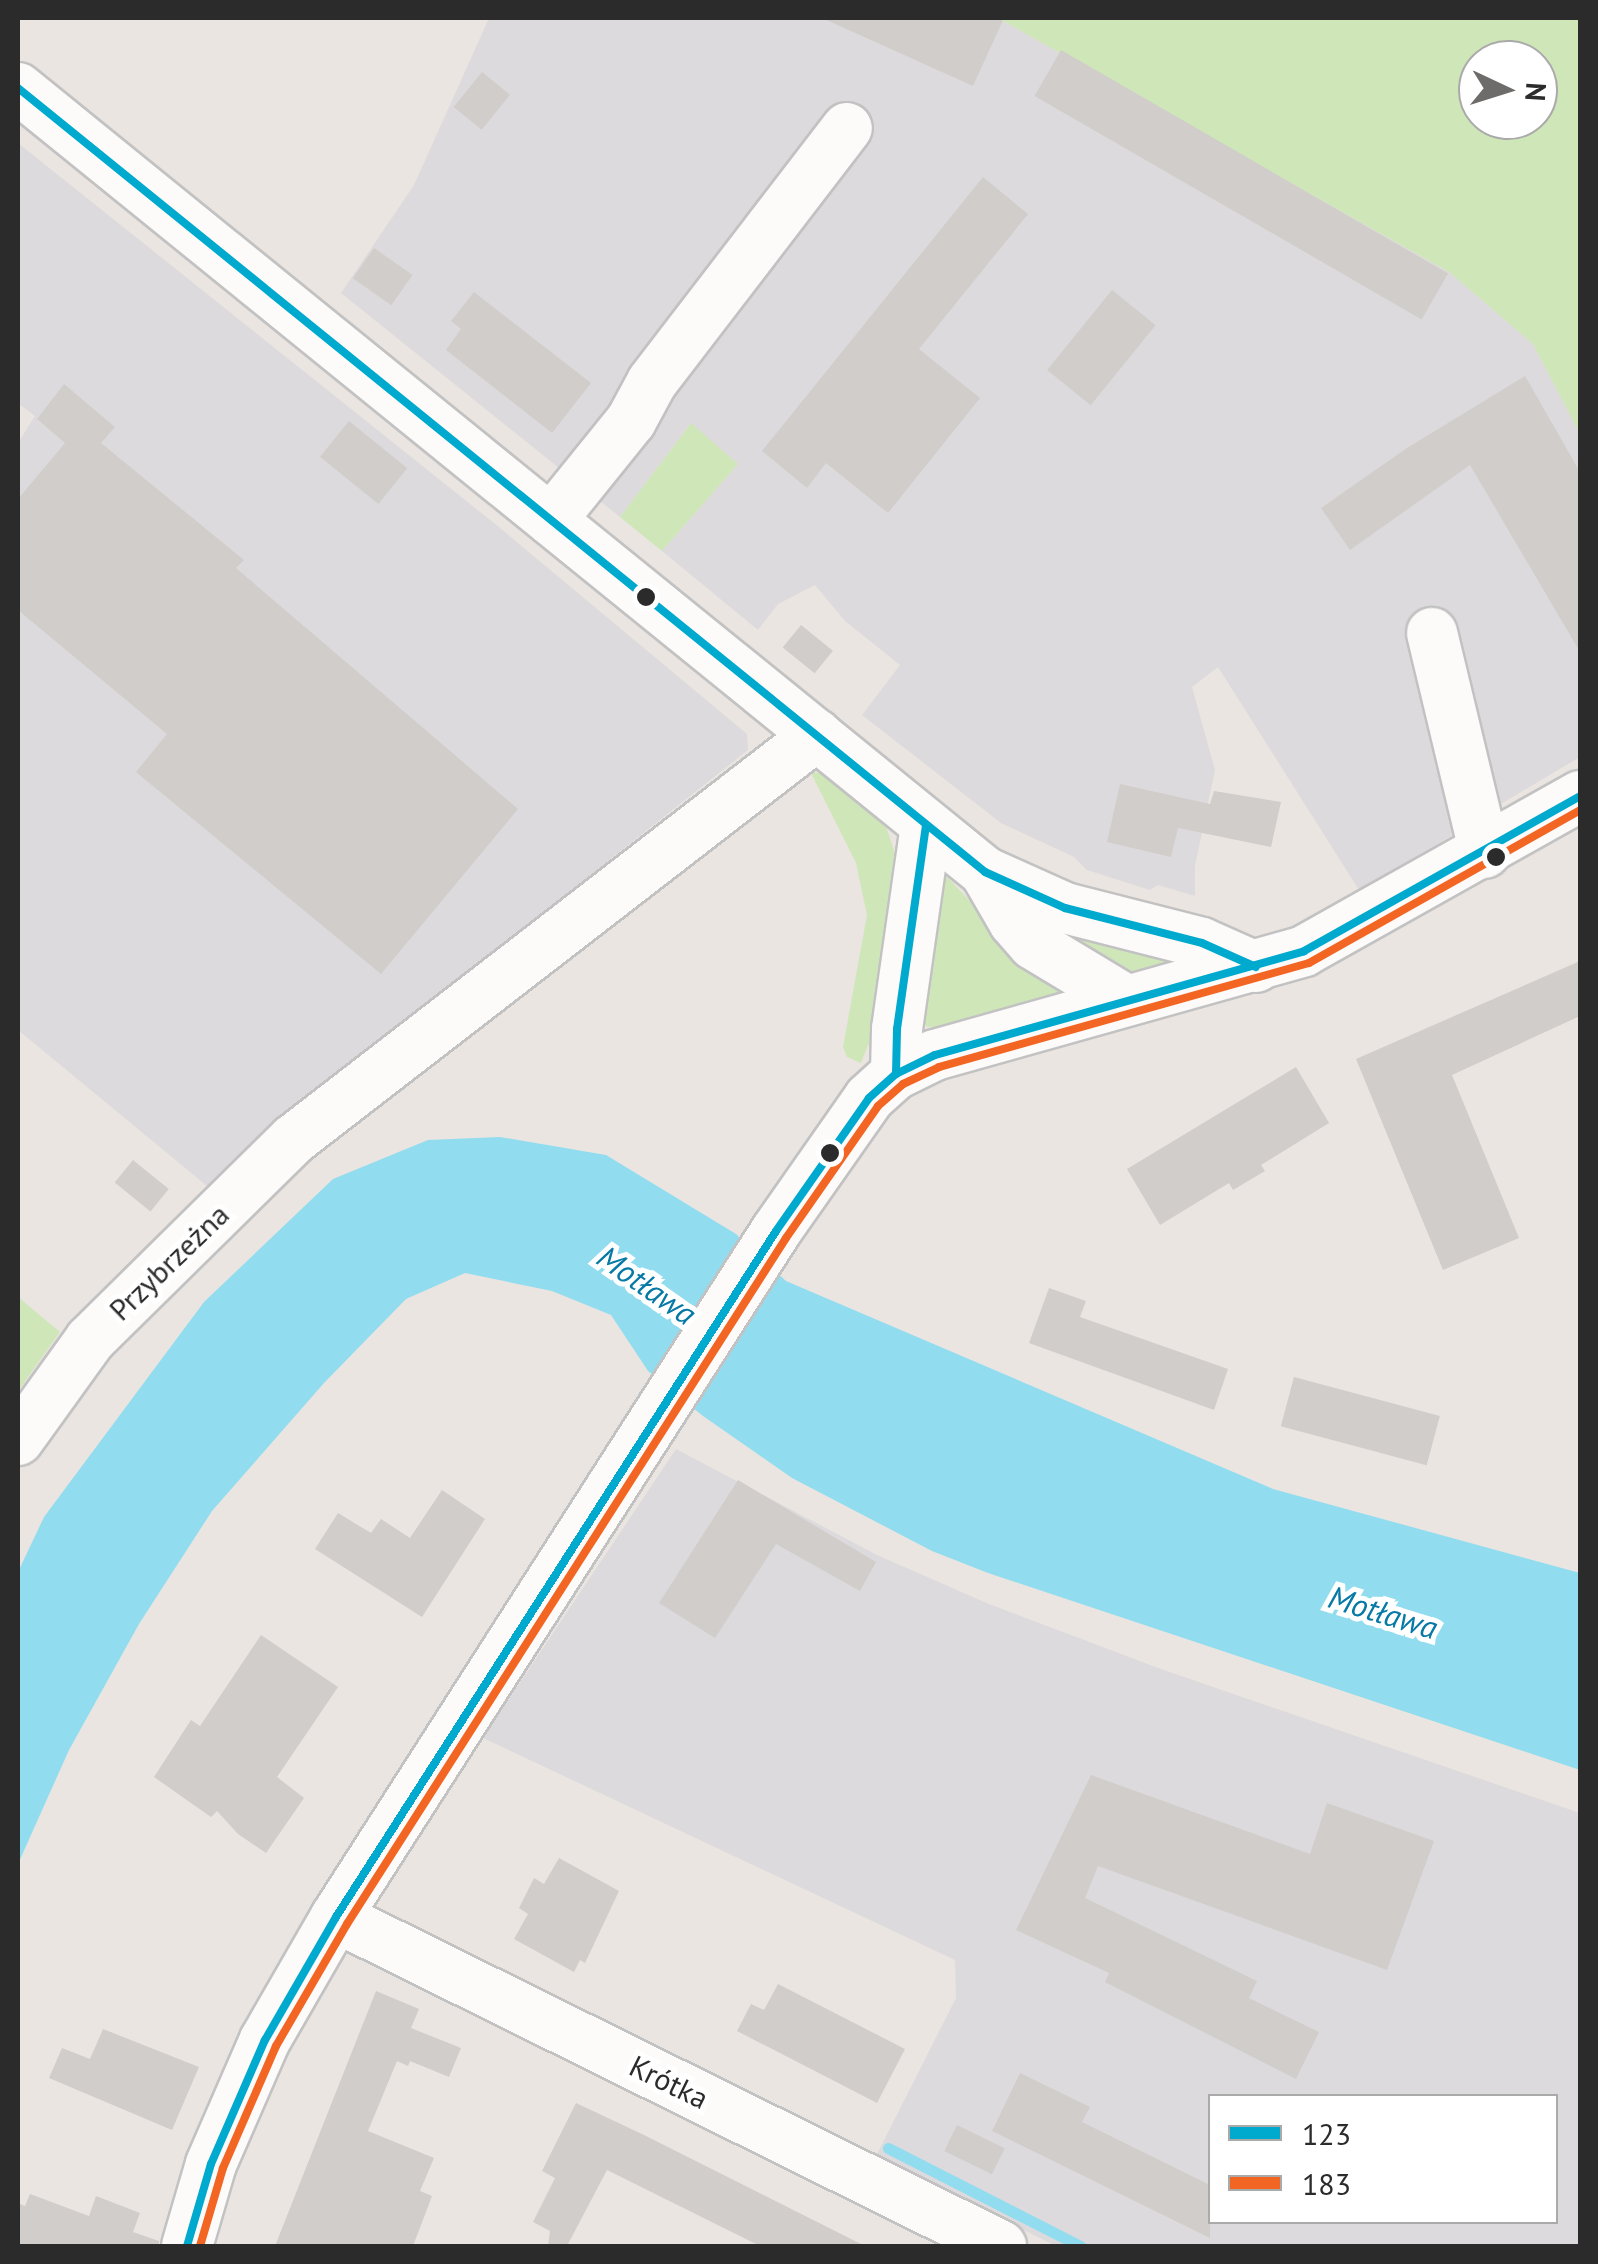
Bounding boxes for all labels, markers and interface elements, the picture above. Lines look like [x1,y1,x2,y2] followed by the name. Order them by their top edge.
[1458,40,1558,140] north arrow
[1517,82,1556,102] text: N
[636,587,656,607] unlabelled marker
[1486,847,1506,867] unlabelled marker
[820,1143,840,1163] unlabelled marker
[102,1196,236,1328] street label: Przybrzeżna
[590,1237,704,1333] water label: Motława
[1324,1577,1442,1647] water label: Motława
[624,2048,714,2116] street label: Krótka
[1208,2094,1558,2224] legend
[1302,2114,1351,2153] text: 123
[1302,2164,1351,2203] text: 183

